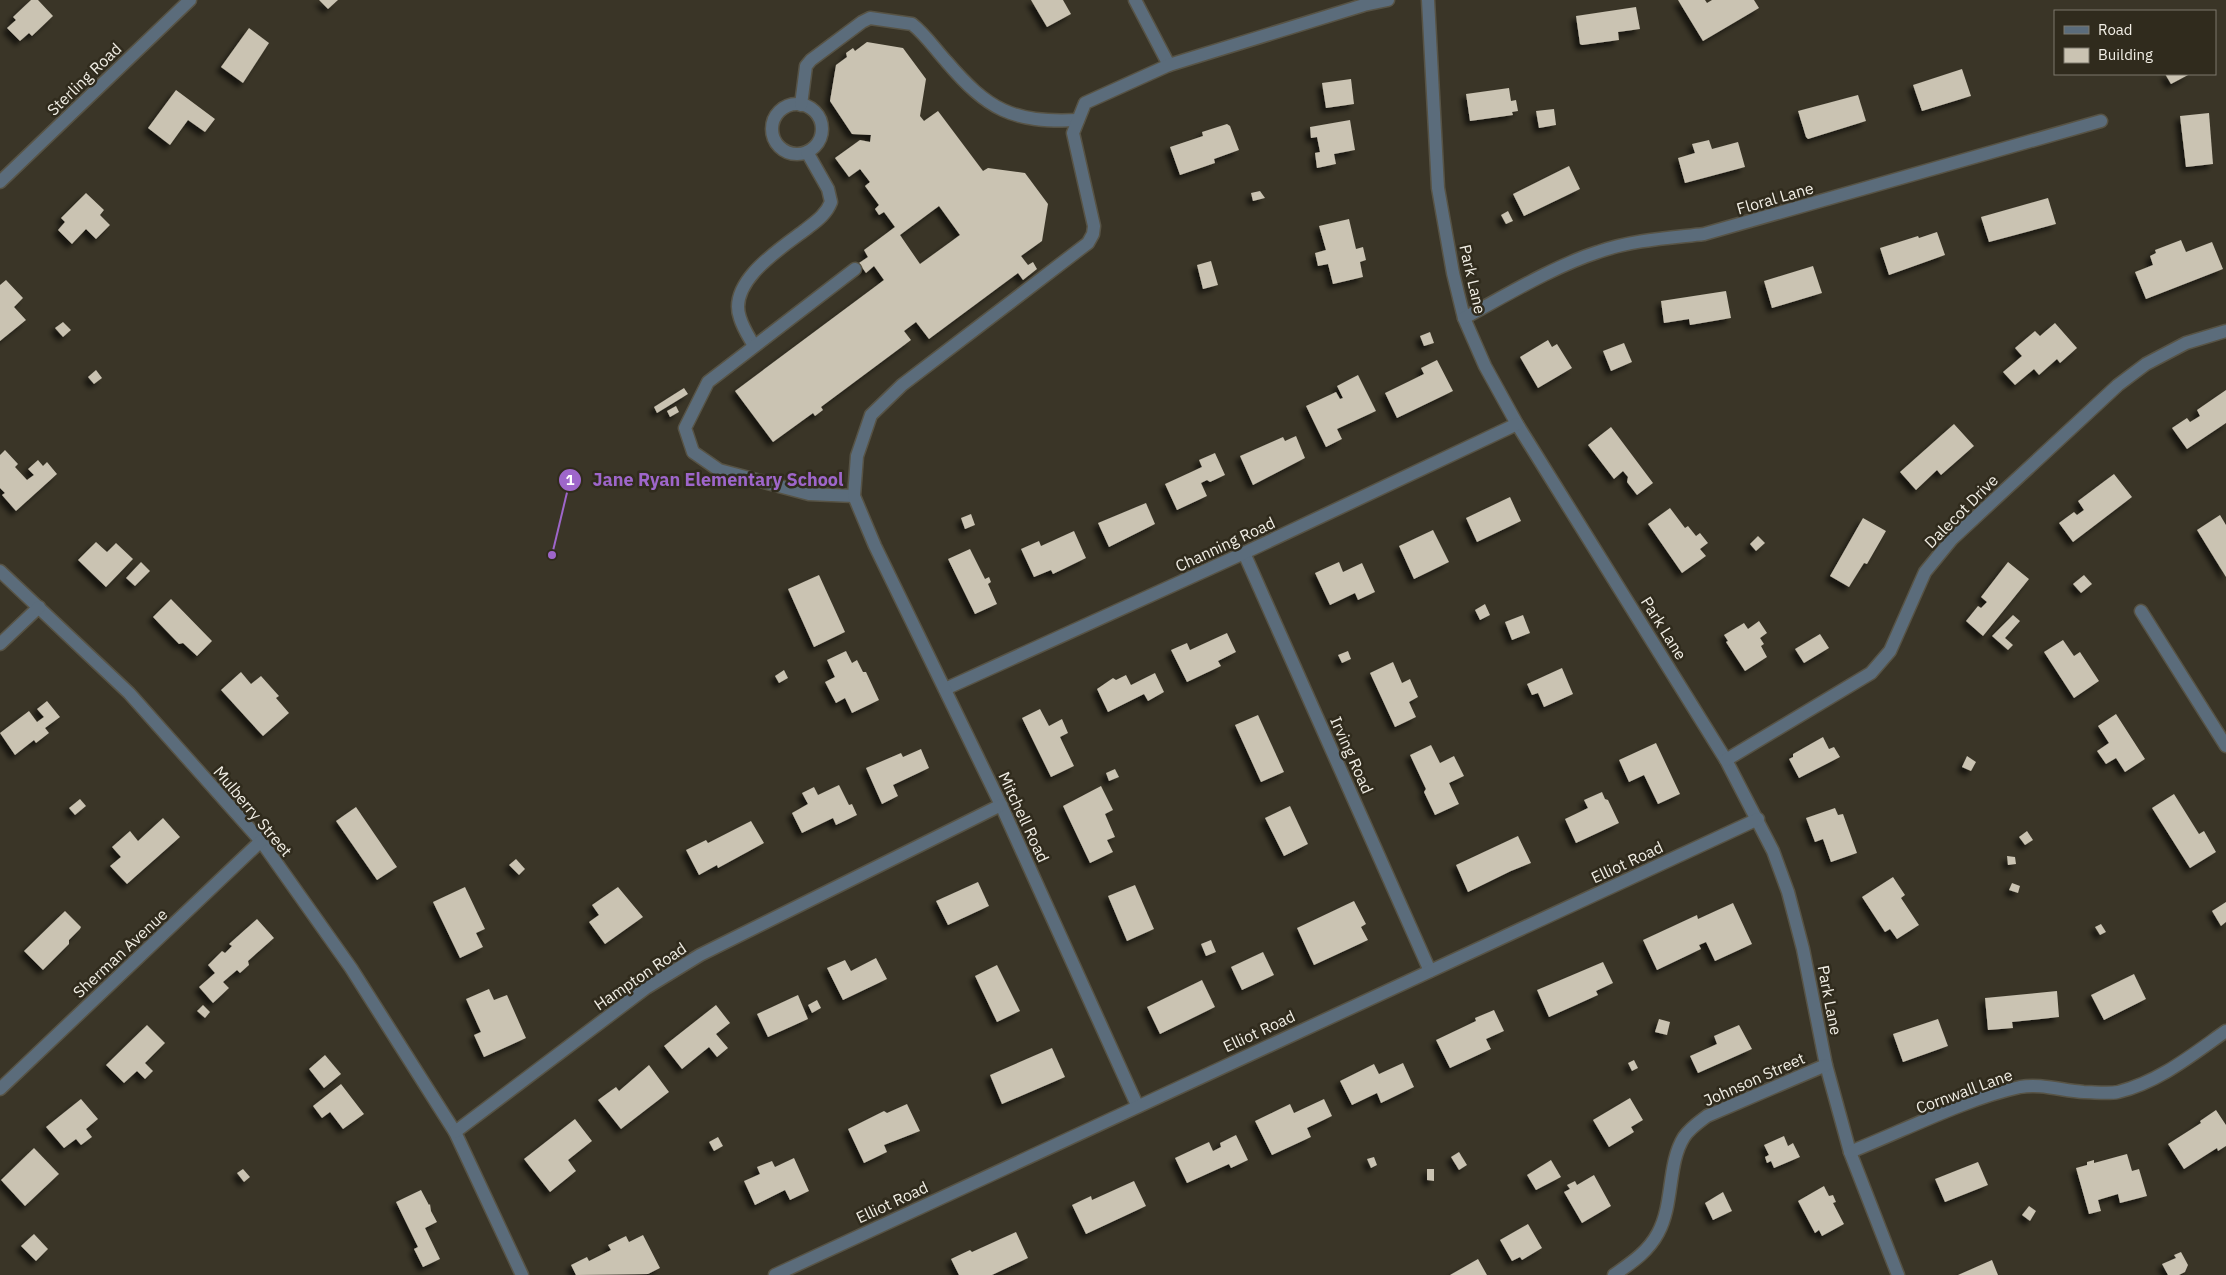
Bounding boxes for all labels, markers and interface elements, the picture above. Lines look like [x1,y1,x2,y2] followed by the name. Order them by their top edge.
[2054,10,2216,75] legend
[2098,20,2133,39] text: Road
[43,38,125,120] street label: Sterling Road
[2098,45,2153,64] text: Building
[1734,177,1816,219] street label: Floral Lane
[1455,242,1491,316] street label: Park Lane
[558,464,854,497] callout: Jane Ryan Elementary School
[593,468,844,491] text: Jane Ryan Elementary School
[565,470,575,489] text: 1
[1920,470,2002,552] street label: Dalecot Drive
[1172,512,1278,576] street label: Channing Road
[1637,593,1691,663] street label: Park Lane
[1326,713,1378,797] street label: Irving Road
[209,762,297,860] street label: Mulberry Street
[994,769,1054,865] street label: Mitchell Road
[1588,837,1666,887] street label: Elliot Road
[69,904,172,1002] street label: Sherman Avenue
[590,938,690,1014] street label: Hampton Road
[1813,963,1847,1037] street label: Park Lane
[1220,1006,1298,1056] street label: Elliot Road
[1700,1048,1808,1110] street label: Johnson Street
[1913,1064,2015,1118] street label: Cornwall Lane
[853,1177,931,1227] street label: Elliot Road

